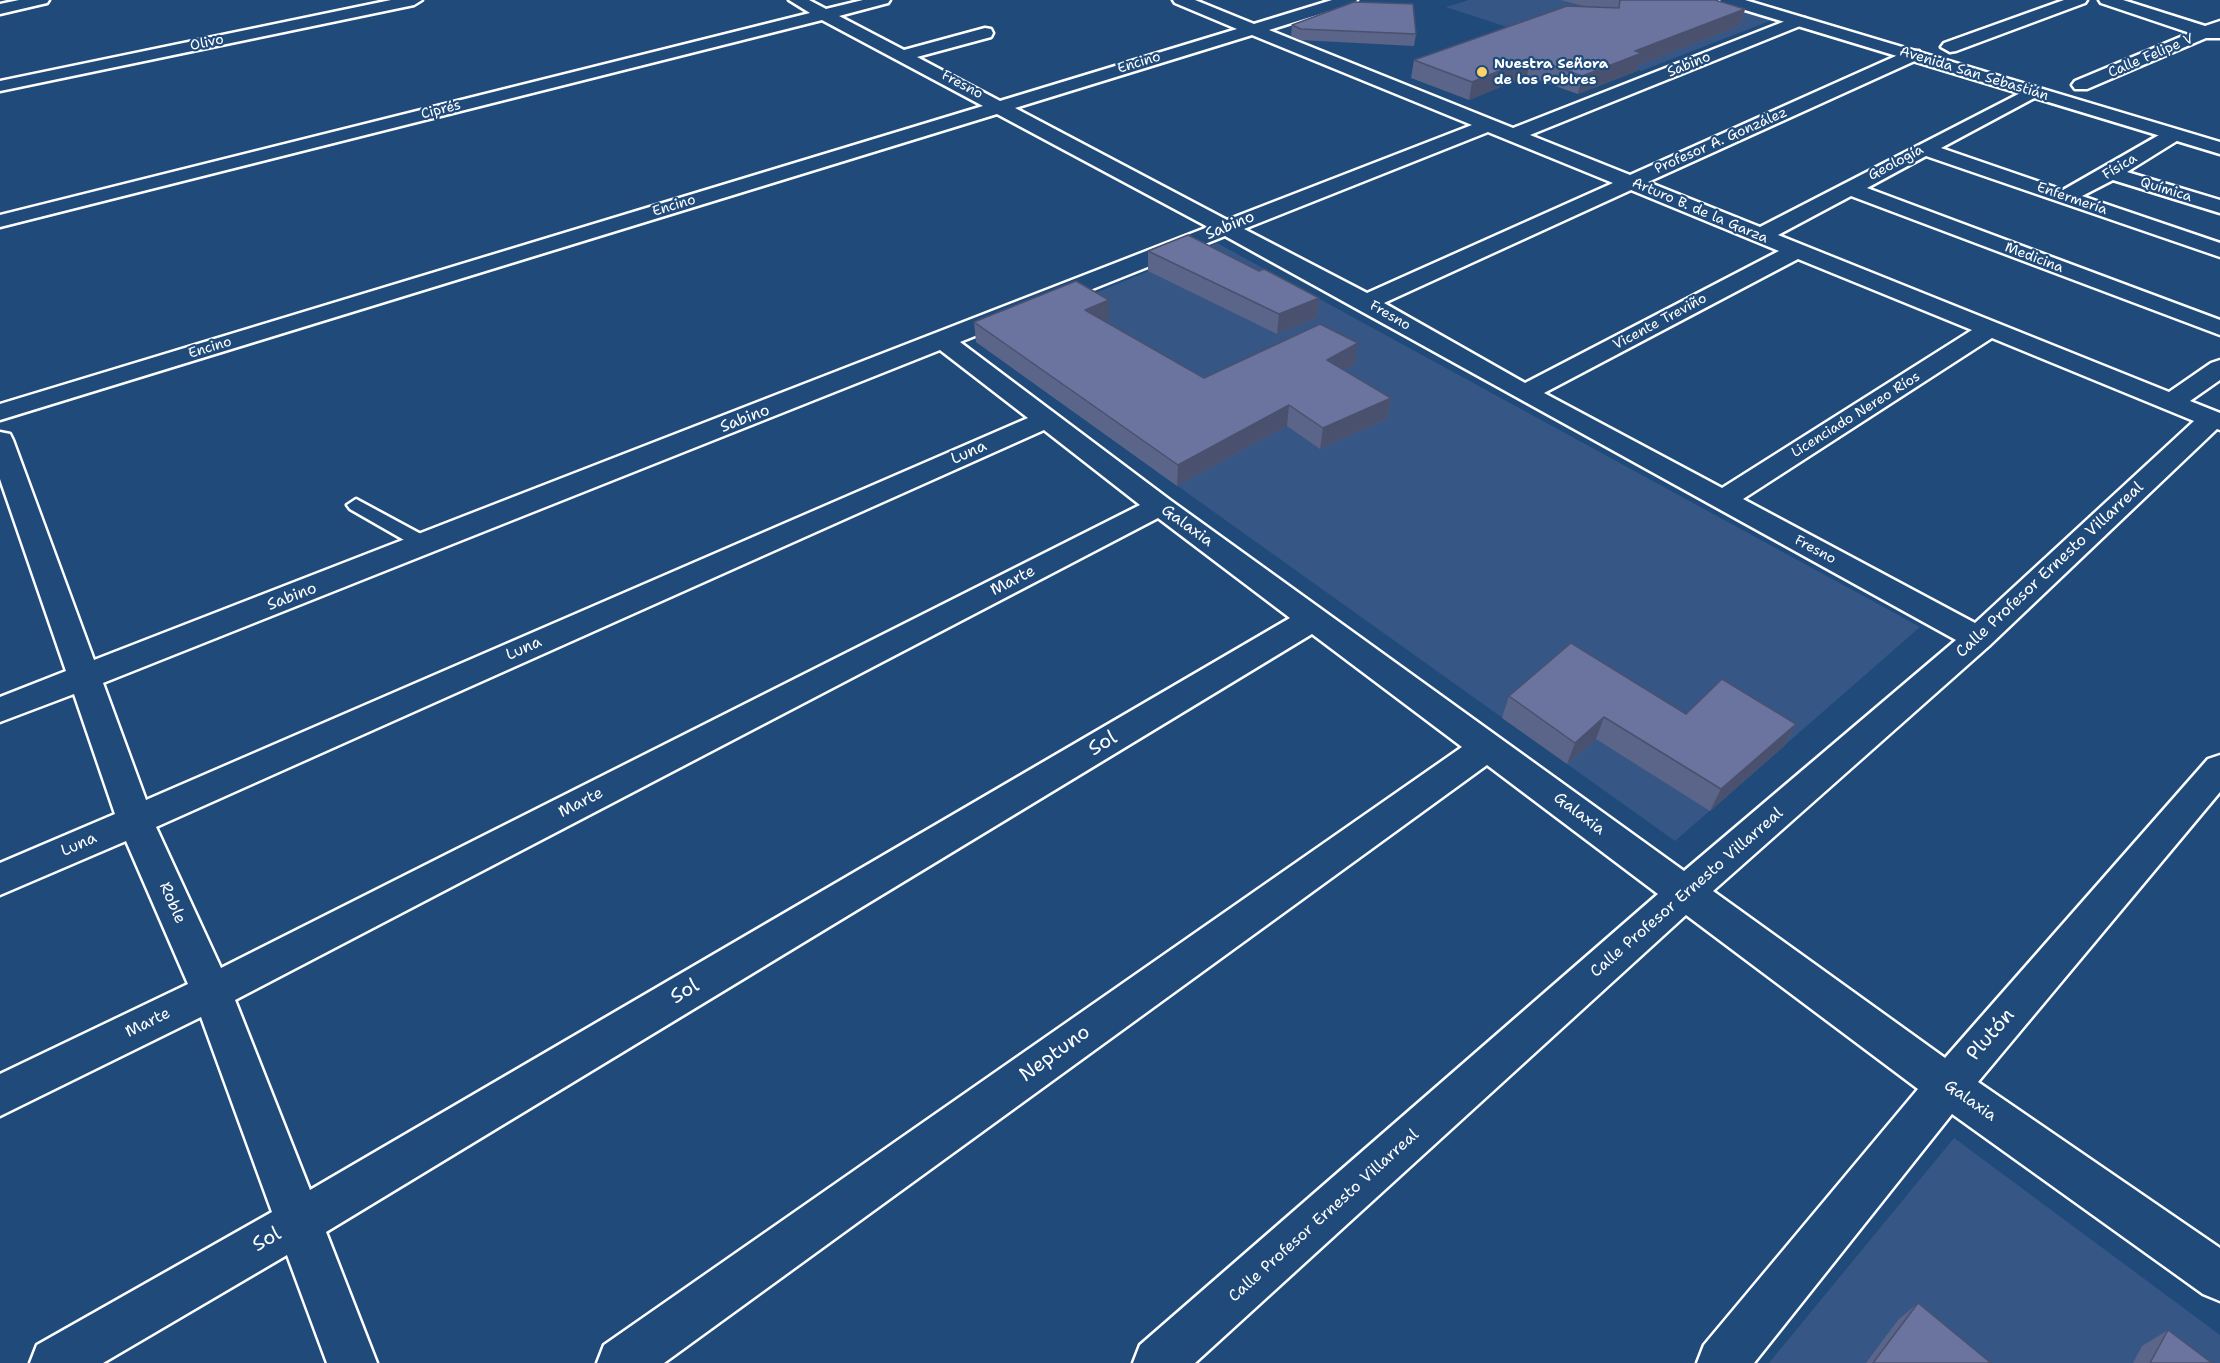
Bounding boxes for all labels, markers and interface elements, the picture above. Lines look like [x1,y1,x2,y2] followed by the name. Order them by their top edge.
[2106,30,2196,82] street label: Calle Felipe V
[189,31,225,55] street label: Olivo
[1897,43,2051,105] street label: Avenida San Sebastián
[1115,48,1163,78] street label: Encino
[1665,49,1713,81] street label: Sabino
[1494,56,1608,88] place label: Nuestra Señora de los Poblres
[1475,65,1489,79] marker: Nuestra Señora de los Poblres
[938,67,986,103] street label: Fresno
[419,97,463,123] street label: Ciprés
[1652,104,1790,178] street label: Profesor A. González
[1865,141,1927,185] street label: Geología
[2100,150,2140,184] street label: Física
[2138,174,2194,206] street label: Química
[1629,175,1771,247] street label: Arturo B. de la Garza
[2035,179,2109,219] street label: Enfermería
[650,191,698,221] street label: Encino
[1202,207,1258,245] street label: Sabino
[2002,239,2066,277] street label: Medicina
[1610,290,1710,354] street label: Vicente Treviño
[1367,298,1413,334] street label: Fresno
[186,333,234,363] street label: Encino
[1788,368,1924,462] street label: Licenciado Nereo Ríos
[717,401,773,437] street label: Sabino
[948,437,990,469] street label: Luna
[1952,478,2148,662] street label: Calle Profesor Ernesto Villarreal
[1157,501,1217,551] street label: Galaxia
[1791,532,1839,568] street label: Fresno
[987,562,1039,600] street label: Marte
[264,579,320,615] street label: Sabino
[503,633,545,665] street label: Luna
[1084,726,1122,762] street label: Sol
[555,784,607,822] street label: Marte
[1550,788,1608,840] street label: Galaxia
[1587,804,1787,982] street label: Calle Profesor Ernesto Villarreal
[58,829,100,861] street label: Luna
[154,879,190,927] street label: Roble
[666,974,704,1010] street label: Sol
[122,1004,174,1042] street label: Marte
[1962,1004,2020,1066] street label: Plutón
[1015,1020,1095,1088] street label: Neptuno
[1940,1076,2000,1126] street label: Galaxia
[1225,1126,1423,1306] street label: Calle Profesor Ernesto Villarreal
[248,1222,286,1258] street label: Sol

